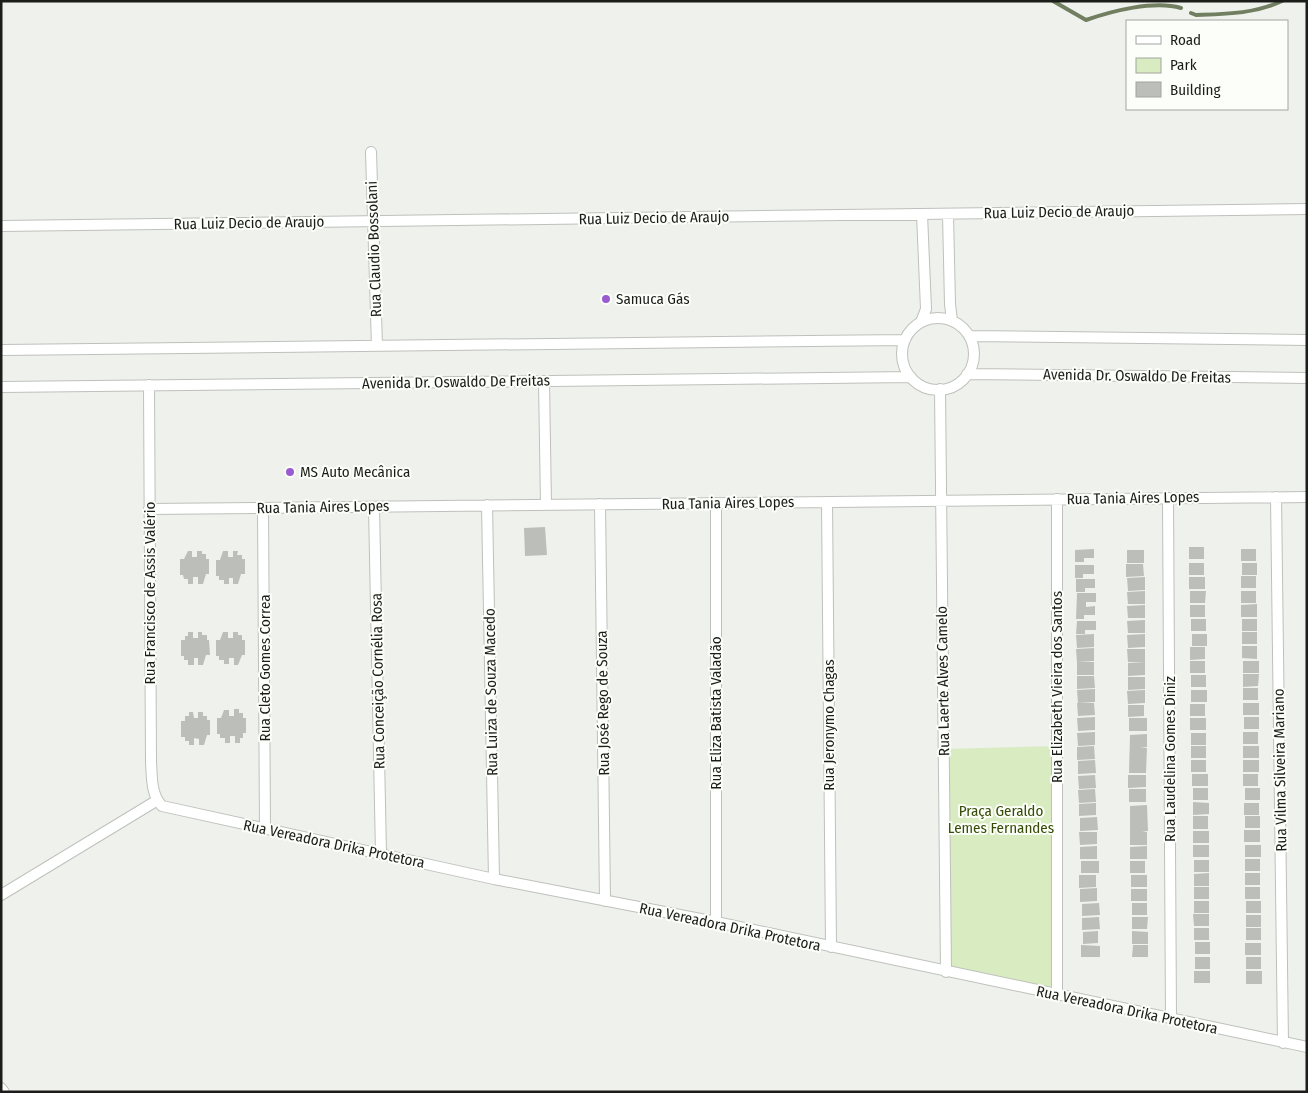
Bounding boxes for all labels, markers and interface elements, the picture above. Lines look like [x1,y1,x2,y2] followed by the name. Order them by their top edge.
[1126,20,1288,110] legend
[1170,31,1201,49] text: Road
[1170,56,1197,74] text: Park
[1170,81,1221,99] text: Building
[363,181,385,317] street label: Rua Claudio Bossolani
[984,202,1135,222] street label: Rua Luiz Decio de Araujo
[579,208,730,228] street label: Rua Luiz Decio de Araujo
[174,213,325,233] street label: Rua Luiz Decio de Araujo
[616,290,690,308] place label: Samuca Gás
[600,293,612,305] marker: Samuca Gás
[1043,365,1231,387] street label: Avenida Dr. Oswaldo De Freitas
[362,371,550,393] street label: Avenida Dr. Oswaldo De Freitas
[300,463,410,481] place label: MS Auto Mecânica
[284,466,296,478] marker: MS Auto Mecânica
[1066,488,1200,508] street label: Rua Tania Aires Lopes
[661,493,795,513] street label: Rua Tania Aires Lopes
[256,497,390,517] street label: Rua Tania Aires Lopes
[141,501,159,684] street label: Rua Francisco de Assis Valério
[1048,591,1066,783] street label: Rua Elizabeth Vieira dos Santos
[367,593,389,769] street label: Rua Conceição Cornélia Rosa
[256,594,274,742] street label: Rua Cleto Gomes Correa
[933,606,953,756] street label: Rua Laerte Alves Camelo
[481,608,501,776] street label: Rua Luiza de Souza Macedo
[593,630,613,776] street label: Rua José Rego de Souza
[707,636,725,790] street label: Rua Eliza Batista Valadão
[820,659,838,791] street label: Rua Jeronymo Chagas
[1161,676,1179,842] street label: Rua Laudelina Gomes Diniz
[1270,688,1290,852] street label: Rua Vilma Silveira Mariano
[948,802,1054,837] park label: Praça Geraldo Lemes Fernandes
[242,816,426,872] street label: Rua Vereadora Drika Protetora
[638,899,822,955] street label: Rua Vereadora Drika Protetora
[1035,982,1219,1038] street label: Rua Vereadora Drika Protetora

